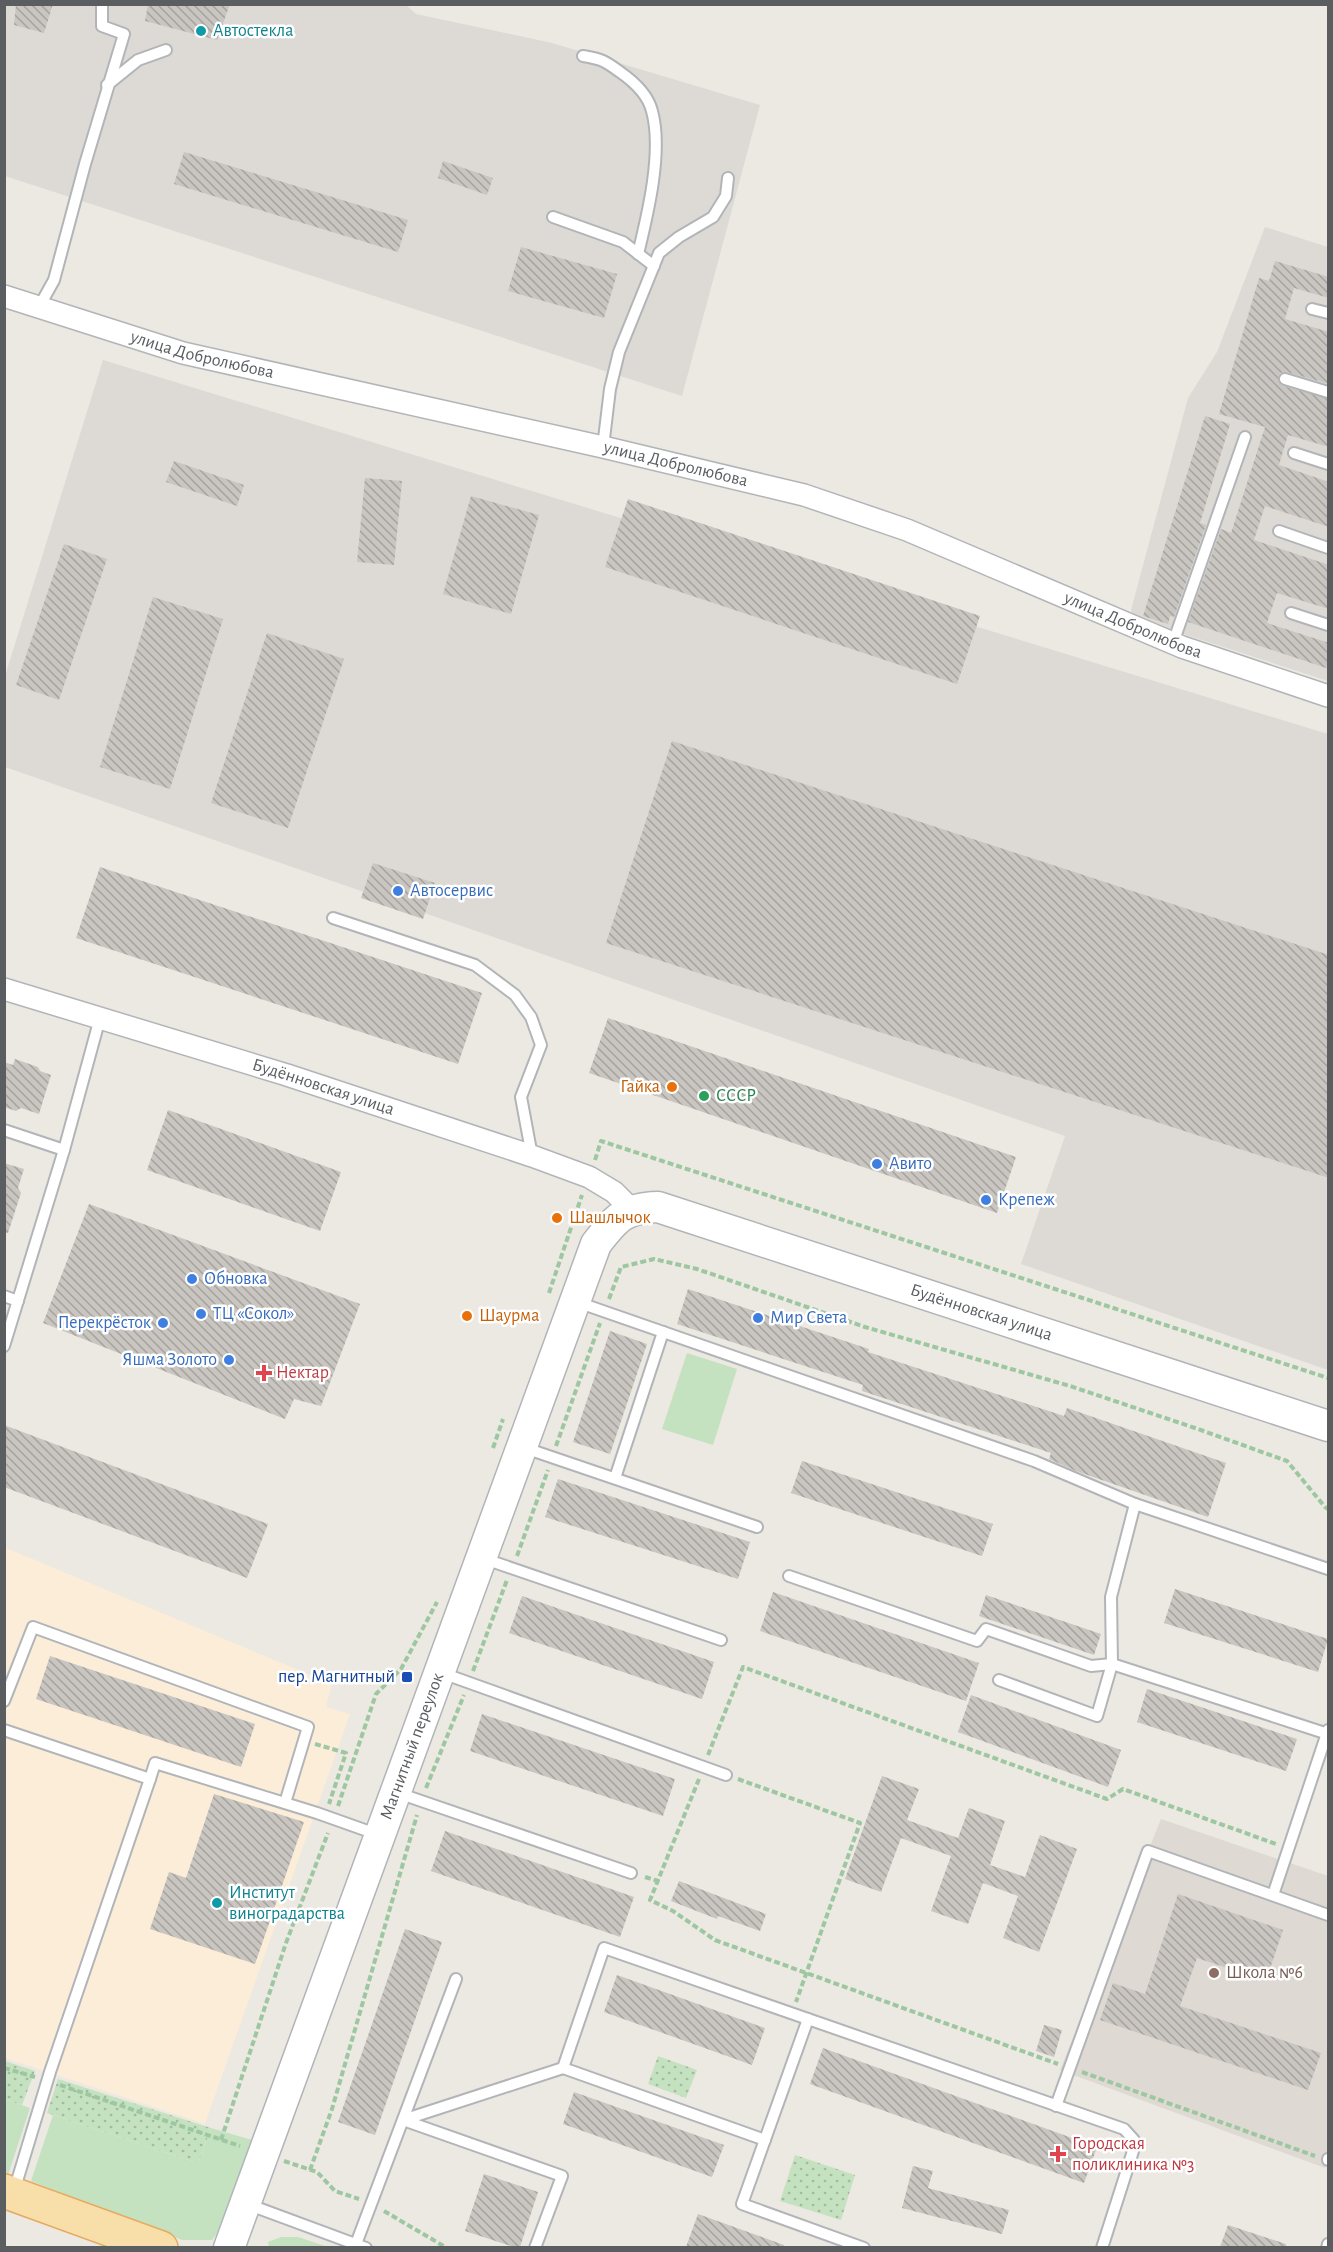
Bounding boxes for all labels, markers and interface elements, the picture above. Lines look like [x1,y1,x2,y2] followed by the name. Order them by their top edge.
[213,22,293,40] place label: Автостекла
[194,24,208,38] marker: Автостекла
[127,328,276,382] street label: улица Добролюбова
[601,438,750,490] street label: улица Добролюбова
[1060,588,1204,662] street label: улица Добролюбова
[410,882,493,900] place label: Автосервис
[391,884,405,898] marker: Автосервис
[250,1056,397,1119] street label: Будённовская улица
[620,1078,660,1096] place label: Гайка
[665,1080,679,1094] marker: Гайка
[716,1087,756,1105] place label: СССР
[697,1089,711,1103] marker: СССР
[889,1155,932,1173] place label: Авито
[870,1157,884,1171] marker: Авито
[998,1191,1055,1209] place label: Крепеж
[979,1193,993,1207] marker: Крепеж
[569,1209,651,1227] place label: Шашлычок
[550,1211,564,1225] marker: Шашлычок
[204,1269,267,1288] place label: Обновка
[185,1272,199,1286] marker: Обновка
[908,1281,1054,1344] street label: Будённовская улица
[213,1305,294,1323] place label: ТЦ «Сокол»
[194,1307,208,1321] marker: ТЦ «Сокол»
[479,1307,539,1325] place label: Шаурма
[460,1309,474,1323] marker: Шаурма
[770,1309,847,1327] place label: Мир Света
[751,1311,765,1325] marker: Мир Света
[58,1314,152,1332] place label: Перекрёсток
[156,1316,170,1330] marker: Перекрёсток
[122,1351,217,1369] place label: Яшма Золото
[222,1353,236,1367] marker: Яшма Золото
[276,1364,329,1382] place label: Нектар
[257,1366,271,1380] marker: Нектар
[278,1668,395,1686] place label: пер. Магнитный
[377,1670,448,1822] street label: Магнитный переулок
[400,1670,414,1684] marker: пер. Магнитный
[229,1884,345,1923] place label: Институт виноградарства
[210,1896,224,1910] marker: Институт виноградарства
[1226,1964,1303,1982] place label: Школа №6
[1207,1966,1221,1980] marker: Школа №6
[1072,2135,1194,2174] place label: Городская поликлиника №3
[1049,2145,1067,2163] marker: Городская поликлиника №3

